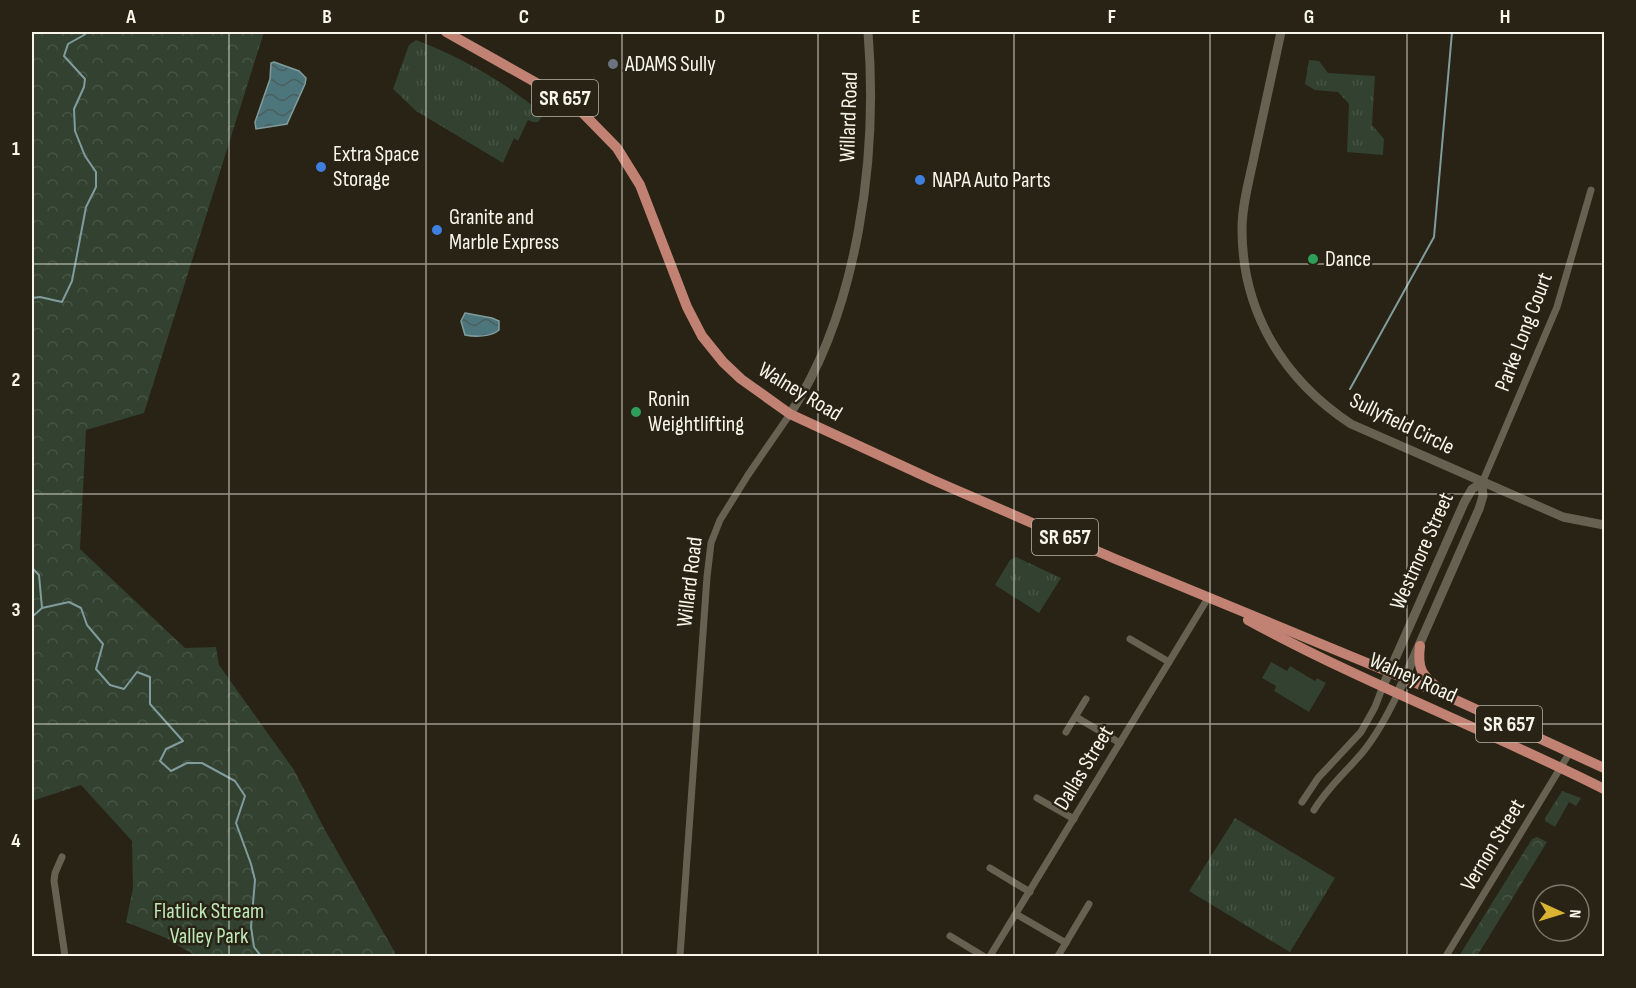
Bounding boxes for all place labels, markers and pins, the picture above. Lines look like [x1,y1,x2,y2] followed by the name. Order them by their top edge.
[624,51,716,78] place label: ADAMS Sully
[606,57,620,71] marker: ADAMS Sully
[333,141,419,193] place label: Extra Space Storage
[314,160,328,174] marker: Extra Space Storage
[932,167,1051,194] place label: NAPA Auto Parts
[913,173,927,187] marker: NAPA Auto Parts
[449,204,559,256] place label: Granite and Marble Express
[430,223,444,237] marker: Granite and Marble Express
[1325,246,1371,273] place label: Dance
[1306,252,1320,266] marker: Dance
[648,386,744,438] place label: Ronin Weightlifting
[629,405,643,419] marker: Ronin Weightlifting

